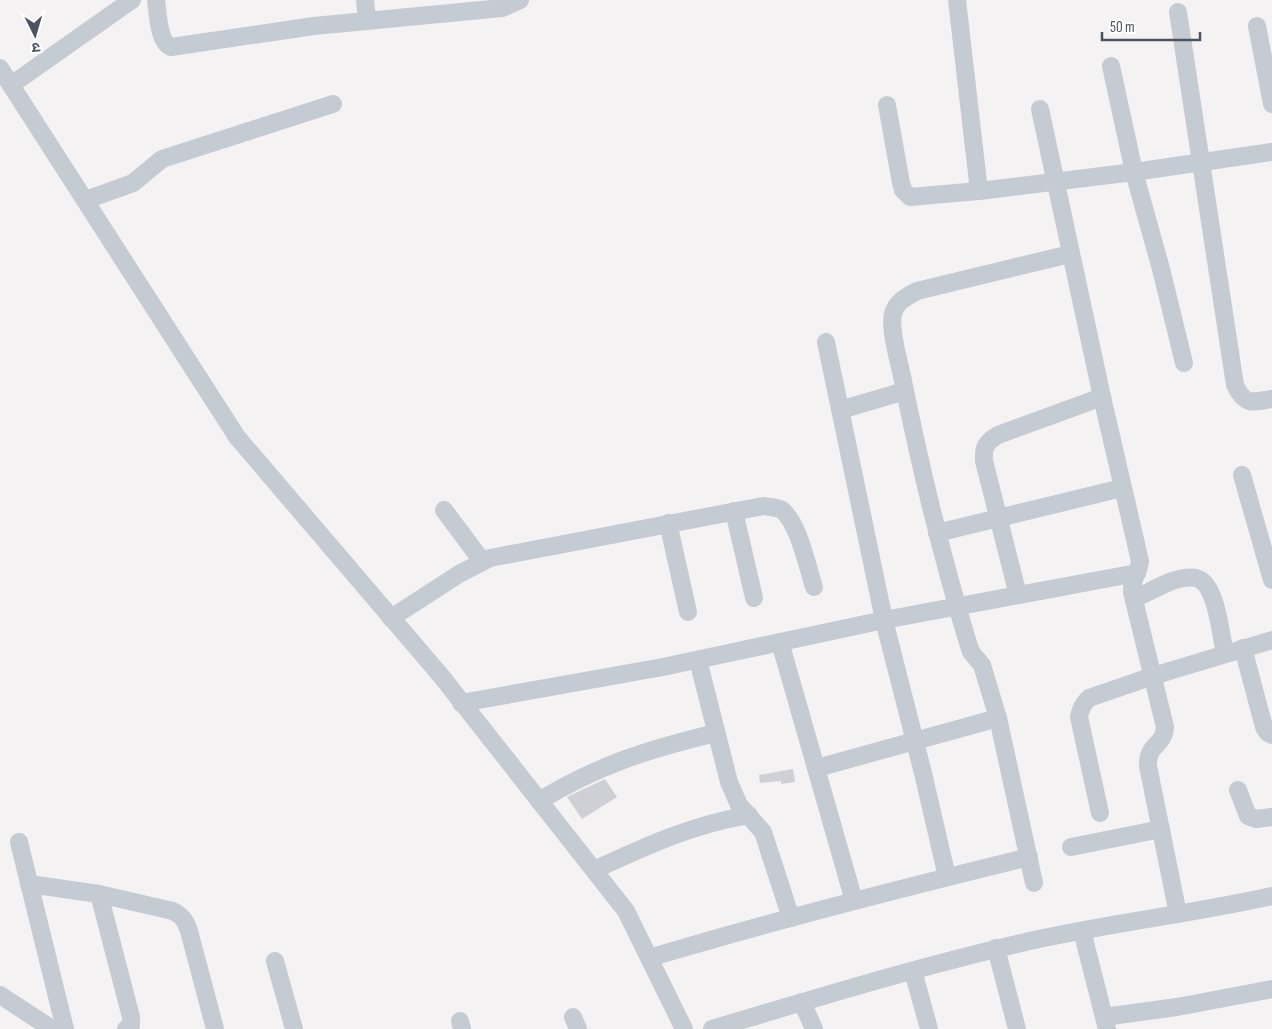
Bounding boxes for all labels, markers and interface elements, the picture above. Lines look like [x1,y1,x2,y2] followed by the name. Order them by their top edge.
[10,10,60,60] north arrow
[1102,10,1200,42] scale bar
[1110,18,1135,37] text: 50 m
[30,39,41,56] text: उ

